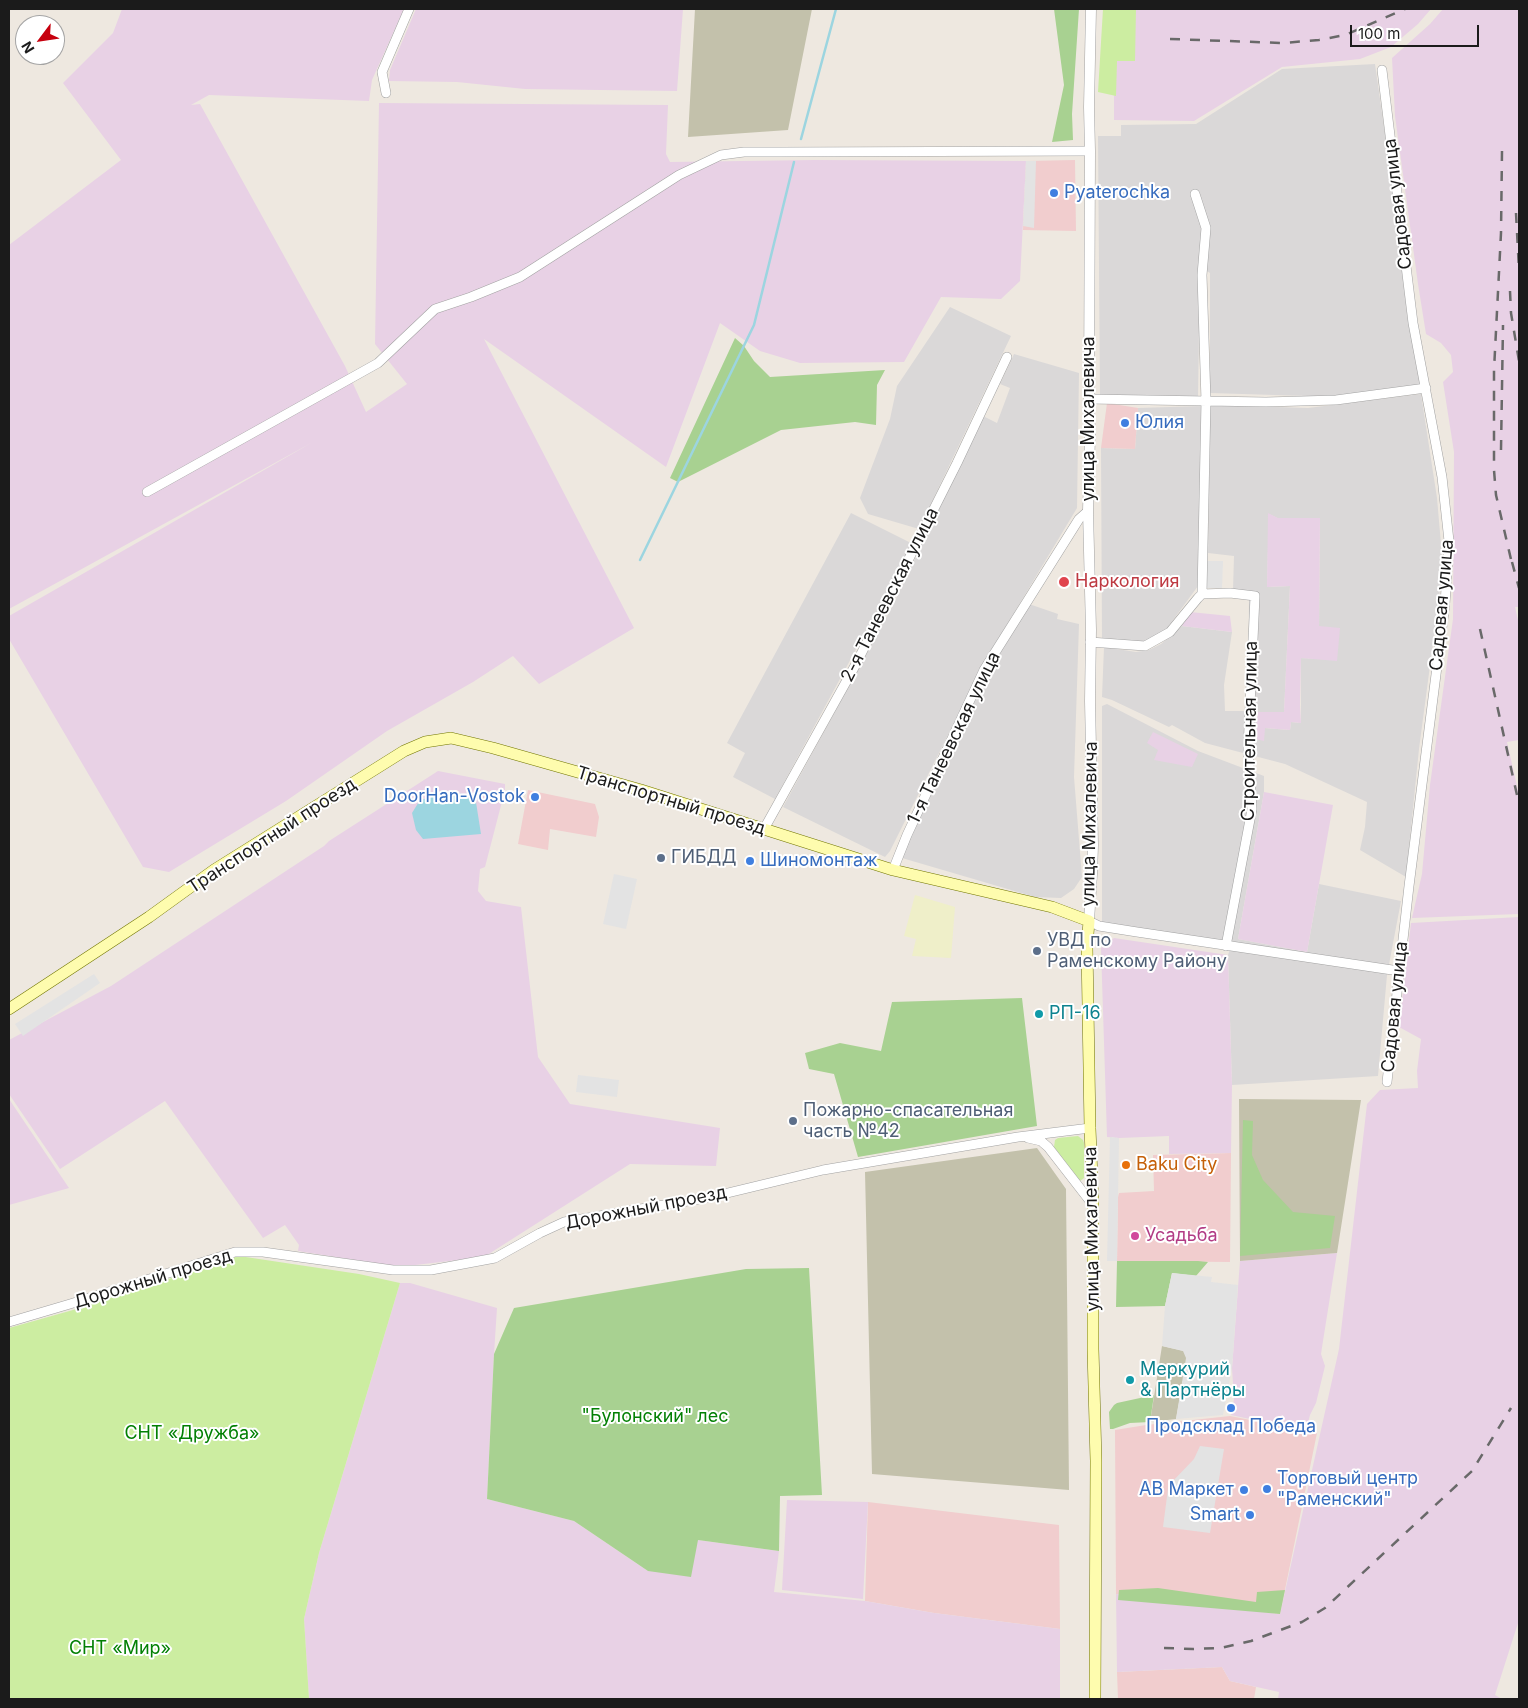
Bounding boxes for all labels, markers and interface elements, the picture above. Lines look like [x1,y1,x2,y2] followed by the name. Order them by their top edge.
[15,15,65,65] north arrow
[1353,15,1482,47] scale bar
[1358,24,1400,43] text: 100 m
[18,39,38,56] text: N
[1379,137,1417,271] street label: Садовая улица
[1064,182,1170,204] place label: Pyaterochka
[1048,187,1060,199] marker: Pyaterochka
[1078,336,1100,502] street label: улица Михалевича
[1135,412,1184,434] place label: Юлия
[1119,417,1131,429] marker: Юлия
[837,504,943,686] street label: 2-я Танеевская улица
[1425,538,1459,672] street label: Садовая улица
[1075,571,1180,593] place label: Наркология
[1057,575,1071,589] marker: Наркология
[1238,641,1262,821] street label: Строительная улица
[903,648,1005,828] street label: 1-я Танеевская улица
[1078,741,1102,907] street label: улица Михалевича
[574,762,768,840] street label: Транспортный проезд
[184,773,360,899] street label: Транспортный проезд
[384,786,525,808] place label: DoorHan-Vostok
[529,791,541,803] marker: DoorHan-Vostok
[671,847,737,869] place label: ГИБДД
[760,850,878,872] place label: Шиномонтаж
[655,852,667,864] marker: ГИБДД
[744,855,756,867] marker: Шиномонтаж
[1047,930,1227,972] place label: УВД по Раменскому Району
[1377,940,1413,1074] street label: Садовая улица
[1031,945,1043,957] marker: УВД по Раменскому Району
[1049,1003,1101,1025] place label: РП-16
[1033,1008,1045,1020] marker: РП-16
[803,1100,1013,1142] place label: Пожарно-спасательная часть №42
[787,1115,799,1127] marker: Пожарно-спасательная часть №42
[1080,1146,1104,1312] street label: улица Михалевича
[1136,1154,1217,1176] place label: Baku City
[1120,1159,1132,1171] marker: Baku City
[563,1182,729,1234] street label: Дорожный проезд
[1145,1225,1218,1247] place label: Усадьба
[1129,1230,1141,1242] marker: Усадьба
[71,1245,235,1313] street label: Дорожный проезд
[1140,1359,1245,1402] place label: Меркурий & Партнёры
[1124,1374,1136,1386] marker: Меркурий & Партнёры
[1225,1402,1237,1414] marker: Продсклад Победа
[581,1406,729,1428] park label: "Булонский" лес
[1146,1416,1316,1438] place label: Продсклад Победа
[124,1423,260,1445] park label: СНТ «Дружба»
[1277,1468,1418,1510] place label: Торговый центр "Раменский"
[1139,1479,1234,1501] place label: АВ Маркет
[1261,1483,1273,1495] marker: Торговый центр "Раменский"
[1238,1484,1250,1496] marker: АВ Маркет
[1190,1504,1240,1526] place label: Smart
[1244,1509,1256,1521] marker: Smart
[69,1638,171,1660] park label: СНТ «Мир»

